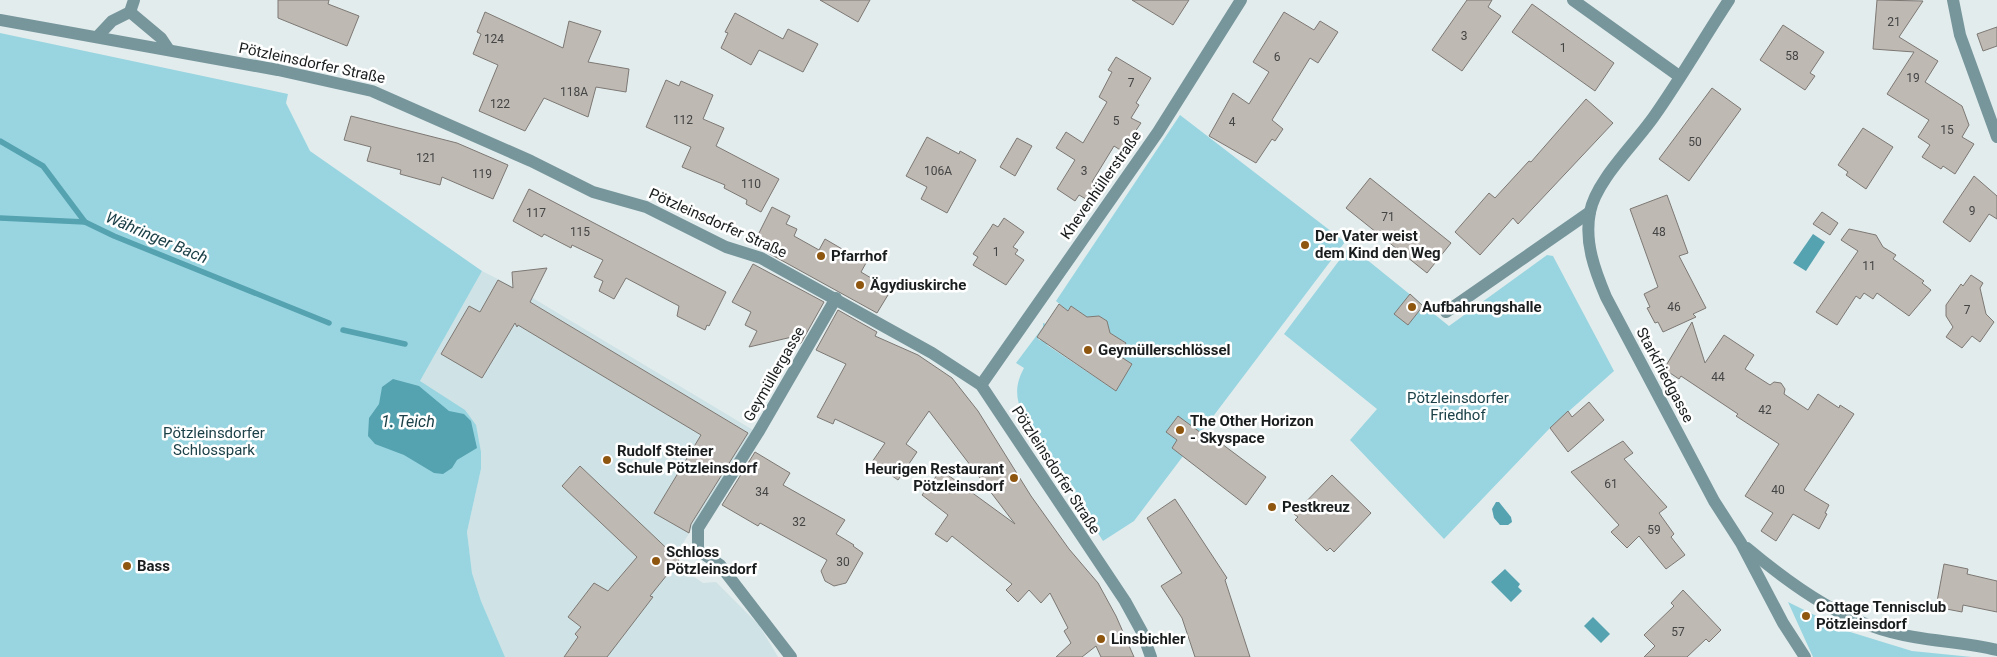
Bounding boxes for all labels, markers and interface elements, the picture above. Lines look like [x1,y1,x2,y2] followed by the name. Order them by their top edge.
[1887,15,1901,29] house number: 21
[1461,29,1467,43] house number: 3
[484,32,504,46] house number: 124
[237,39,387,87] street label: Pötzleinsdorfer Straße
[1560,41,1566,55] house number: 1
[1785,49,1799,63] house number: 58
[1274,50,1281,64] house number: 6
[1906,71,1920,85] house number: 19
[1128,76,1135,90] house number: 7
[560,85,588,99] house number: 118A
[490,97,510,111] house number: 122
[673,113,693,127] house number: 112
[1113,114,1120,128] house number: 5
[1229,115,1236,129] house number: 4
[1940,123,1954,137] house number: 15
[1057,127,1145,243] street label: Khevenhüllerstraße
[1688,135,1702,149] house number: 50
[416,151,436,165] house number: 121
[924,164,952,178] house number: 106A
[1081,164,1087,178] house number: 3
[472,167,492,181] house number: 119
[741,177,761,191] house number: 110
[646,184,790,262] street label: Pötzleinsdorfer Straße
[1969,204,1975,218] house number: 9
[526,206,546,220] house number: 117
[103,207,211,268] water label: Währinger Bach
[1381,210,1395,224] house number: 71
[570,225,590,239] house number: 115
[1652,225,1666,239] house number: 48
[1315,227,1441,262] place label: Der Vater weist dem Kind den Weg
[1299,239,1311,251] marker: Der Vater weist dem Kind den Weg
[993,245,999,259] house number: 1
[831,247,888,265] place label: Pfarrhof
[815,250,827,262] marker: Pfarrhof
[1862,259,1876,273] house number: 11
[870,276,966,294] place label: Ägydiuskirche
[854,279,866,291] marker: Ägydiuskirche
[1422,298,1542,316] place label: Aufbahrungshalle
[1667,300,1681,314] house number: 46
[1406,301,1418,313] marker: Aufbahrungshalle
[1964,303,1971,317] house number: 7
[740,323,809,425] street label: Geymüllergasse
[1632,324,1698,426] street label: Starkfriedgasse
[1098,341,1231,359] place label: Geymüllerschlössel
[1082,344,1094,356] marker: Geymüllerschlössel
[1711,370,1725,384] house number: 44
[1407,389,1509,424] park label: Pötzleinsdorfer Friedhof
[1008,403,1104,537] street label: Pötzleinsdorfer Straße
[1758,403,1772,417] house number: 42
[381,412,435,431] water label: 1. Teich
[1190,412,1314,447] place label: The Other Horizon - Skyspace
[163,424,265,459] park label: Pötzleinsdorfer Schlosspark
[1174,424,1186,436] marker: The Other Horizon - Skyspace
[617,442,758,477] place label: Rudolf Steiner Schule Pötzleinsdorf
[601,454,613,466] marker: Rudolf Steiner Schule Pötzleinsdorf
[865,460,1005,495] place label: Heurigen Restaurant Pötzleinsdorf
[1008,472,1020,484] marker: Heurigen Restaurant Pötzleinsdorf
[1604,477,1618,491] house number: 61
[1771,483,1785,497] house number: 40
[755,485,769,499] house number: 34
[1282,498,1350,516] place label: Pestkreuz
[1266,501,1278,513] marker: Pestkreuz
[792,515,806,529] house number: 32
[1647,523,1661,537] house number: 59
[666,543,757,578] place label: Schloss Pötzleinsdorf
[650,555,662,567] marker: Schloss Pötzleinsdorf
[836,555,850,569] house number: 30
[137,557,170,575] place label: Bass
[121,560,133,572] marker: Bass
[1816,598,1946,633] place label: Cottage Tennisclub Pötzleinsdorf
[1800,610,1812,622] marker: Cottage Tennisclub Pötzleinsdorf
[1671,625,1685,639] house number: 57
[1111,630,1186,648] place label: Linsbichler
[1095,633,1107,645] marker: Linsbichler

